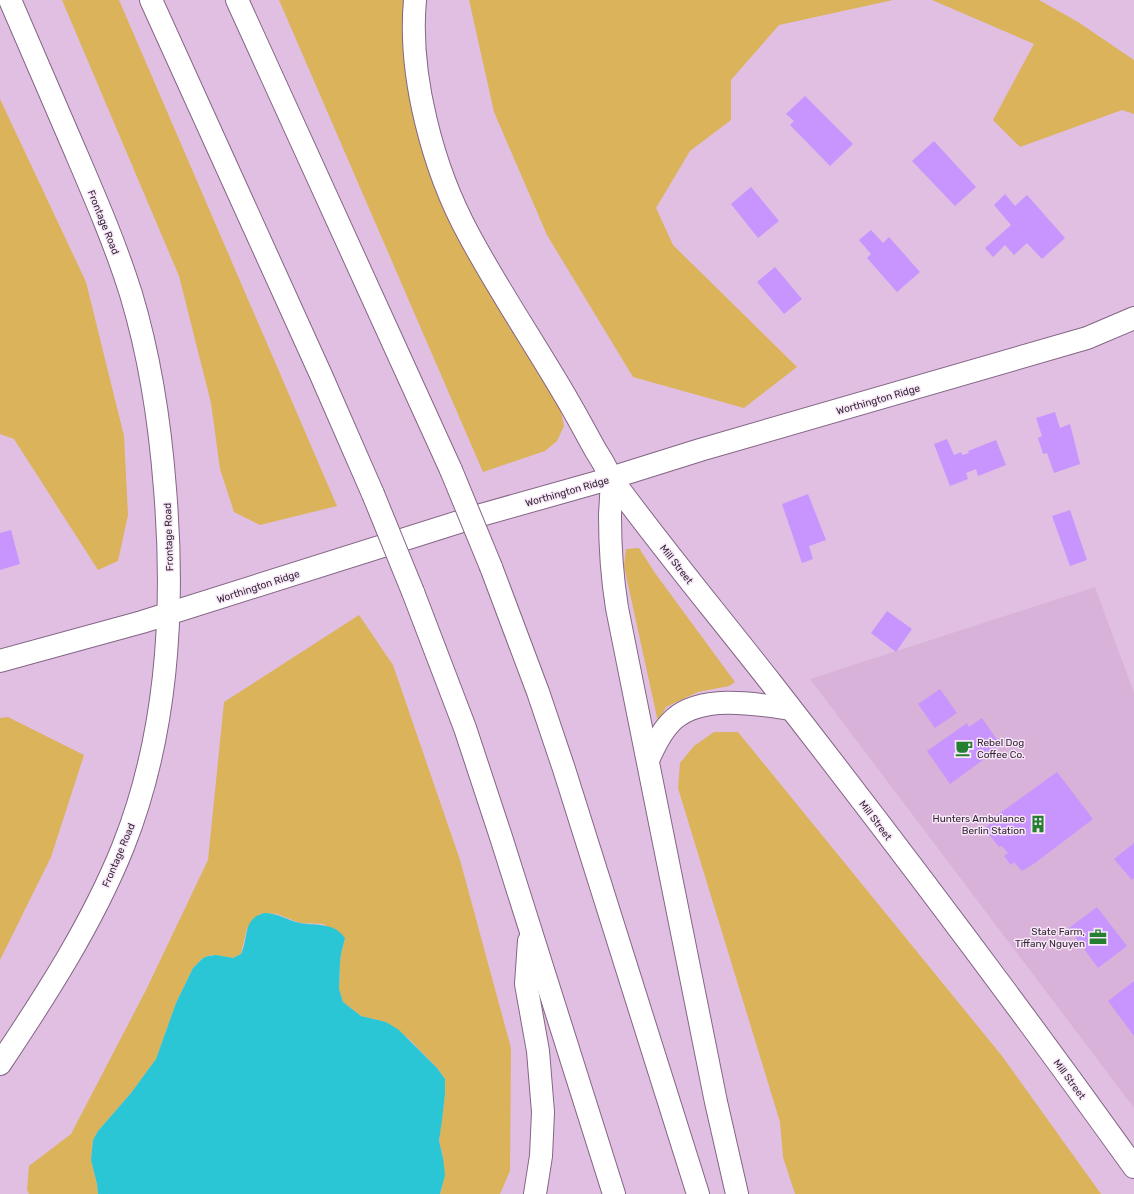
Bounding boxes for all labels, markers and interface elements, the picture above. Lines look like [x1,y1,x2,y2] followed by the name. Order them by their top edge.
[85,188,121,256] street label: Frontage Road
[835,382,922,418] street label: Worthington Ridge
[524,474,611,510] street label: Worthington Ridge
[162,503,176,571] street label: Frontage Road
[657,543,695,587] street label: Mill Street
[215,568,302,606] street label: Worthington Ridge
[977,737,1025,761] place label: Rebel Dog Coffee Co.
[954,738,974,758] cafe icon: Rebel Dog Coffee Co.
[856,798,894,843] street label: Mill Street
[933,813,1025,837] place label: Hunters Ambulance Berlin Station
[1028,814,1048,834] building icon: Hunters Ambulance Berlin Station
[100,822,138,889] street label: Frontage Road
[1015,926,1085,950] place label: State Farm, Tiffany Nguyen
[1088,927,1108,947] office icon: State Farm, Tiffany Nguyen
[1051,1057,1088,1102] street label: Mill Street

